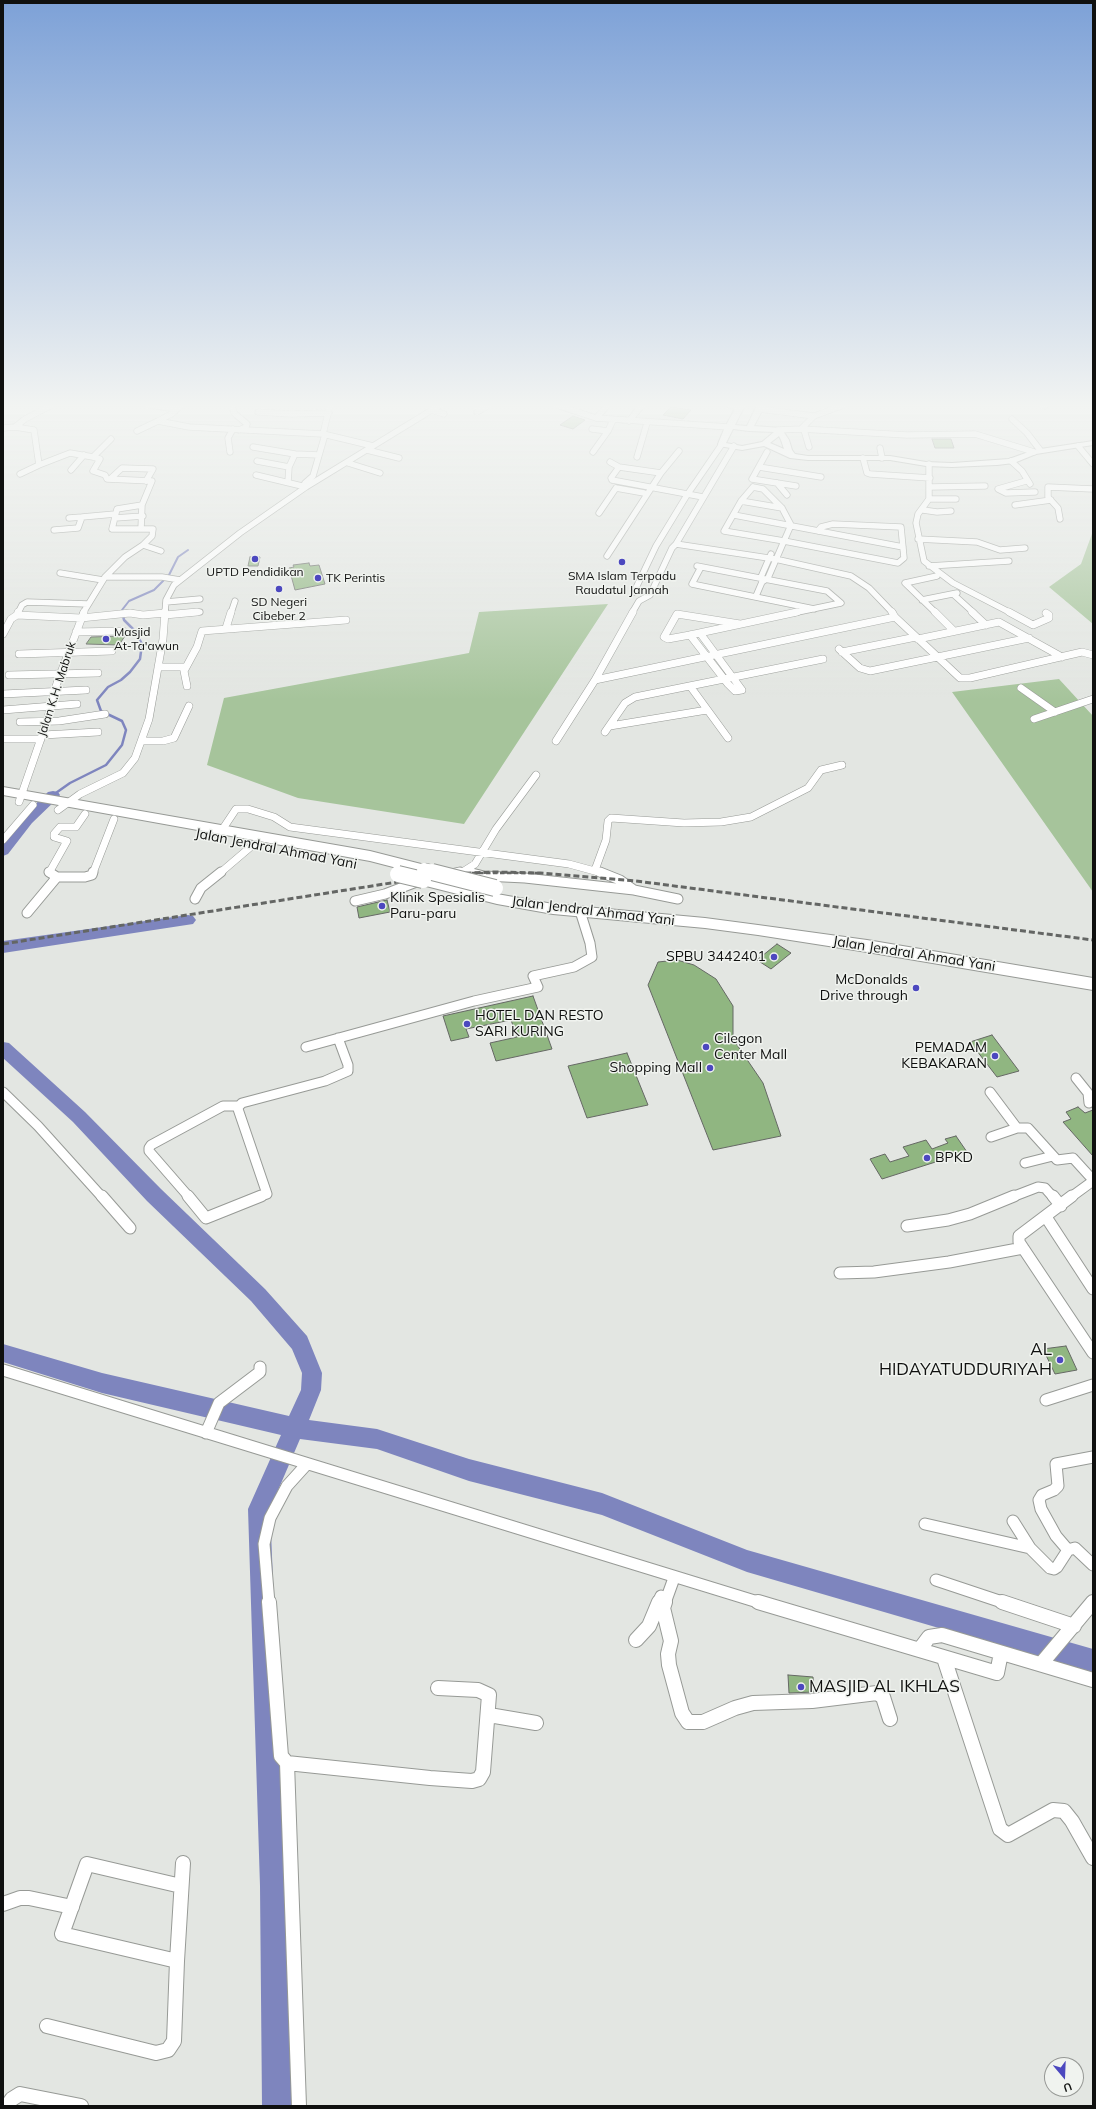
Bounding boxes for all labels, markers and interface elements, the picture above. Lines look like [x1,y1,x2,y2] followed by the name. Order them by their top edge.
[250,554,260,564] marker: UPTD Pendidikan
[617,557,627,567] marker: SMA Islam Terpadu Raudatul Jannah
[206,565,304,579] place label: UPTD Pendidikan
[568,569,676,597] place label: SMA Islam Terpadu Raudatul Jannah
[326,571,385,585] place label: TK Perintis
[313,573,323,583] marker: TK Perintis
[274,584,284,594] marker: SD Negeri Cibeber 2
[251,595,307,623] place label: SD Negeri Cibeber 2
[114,625,179,653] place label: Masjid At-Ta'awun
[101,634,111,644] marker: Masjid At-Ta'awun
[35,640,79,738] street label: Jalan K.H. Mabruk
[194,825,358,873] street label: Jalan Jendral Ahmad Yani
[390,890,485,922] place label: Klinik Spesialis Paru-paru
[510,893,676,929] street label: Jalan Jendral Ahmad Yani
[377,901,387,911] marker: Klinik Spesialis Paru-paru
[831,933,997,975] street label: Jalan Jendral Ahmad Yani
[666,949,766,965] place label: SPBU 3442401
[769,952,779,962] marker: SPBU 3442401
[820,972,908,1004] place label: McDonalds Drive through
[911,983,921,993] marker: McDonalds Drive through
[475,1008,604,1040] place label: HOTEL DAN RESTO SARI KURING
[462,1019,472,1029] marker: HOTEL DAN RESTO SARI KURING
[714,1031,787,1064] place label: Cilegon Center Mall
[901,1040,987,1072] place label: PEMADAM KEBAKARAN
[701,1042,711,1052] marker: Cilegon Center Mall
[990,1051,1000,1061] marker: PEMADAM KEBAKARAN
[610,1060,702,1076] place label: Shopping Mall
[705,1063,715,1073] marker: Shopping Mall
[935,1150,973,1166] place label: BPKD
[922,1153,932,1163] marker: BPKD
[879,1340,1052,1380] place label: AL HIDAYATUDDURIYAH
[1055,1355,1065,1365] marker: AL HIDAYATUDDURIYAH
[809,1677,960,1697] place label: MASJID AL IKHLAS
[796,1682,806,1692] marker: MASJID AL IKHLAS
[1044,2057,1084,2097] north arrow
[1061,2079,1074,2095] text: U

